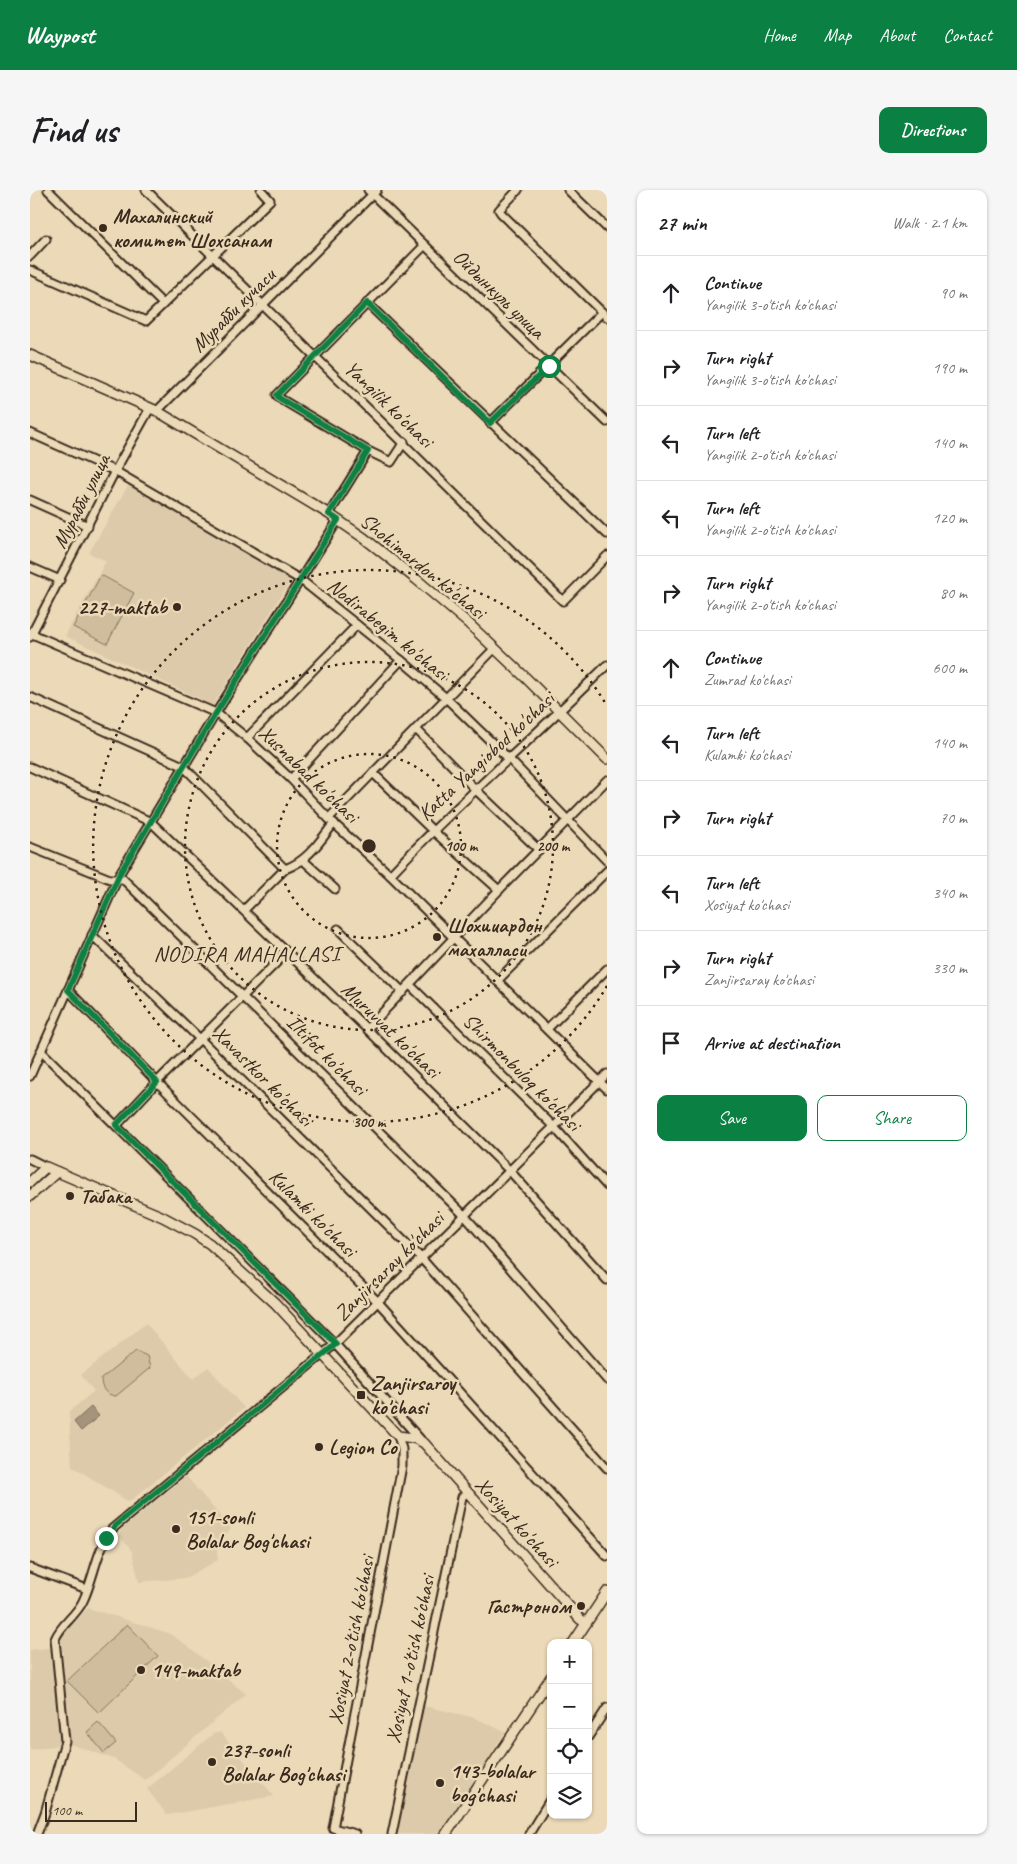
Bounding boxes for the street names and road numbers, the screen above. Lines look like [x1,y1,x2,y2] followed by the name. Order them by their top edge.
[448,244,552,346] street label: Ойдынкуль улица
[185,261,282,358] street label: Мурабби кучаси
[339,355,441,455] street label: Yangilik ko'chasi
[46,447,117,553] street label: Мурабби улица
[355,507,493,627] street label: Shohimardon ko'chasi
[322,572,456,688] street label: Nodirabegim ko'chasi
[412,684,562,826] street label: Katta Yangiobod ko'chasi
[254,720,367,830] street label: Xusnabad ko'chasi
[336,976,448,1086] street label: Muruvvat ko'chasi
[458,1008,589,1139] street label: Shirmonbuloq ko'chasi
[281,1009,375,1103] street label: Iltifot ko'chasi
[207,1020,321,1134] street label: Xavastkor ko'chasi
[264,1164,365,1265] street label: Kulamki ko'chasi
[329,1204,451,1326] street label: Zanjirsaray ko'chasi
[470,1472,566,1575] street label: Xosiyat ko'chasi
[322,1551,381,1726] street label: Xosiyat 2-o'tish ko'chasi
[380,1570,441,1745] street label: Xosiyat 1-o'tish ko'chasi

